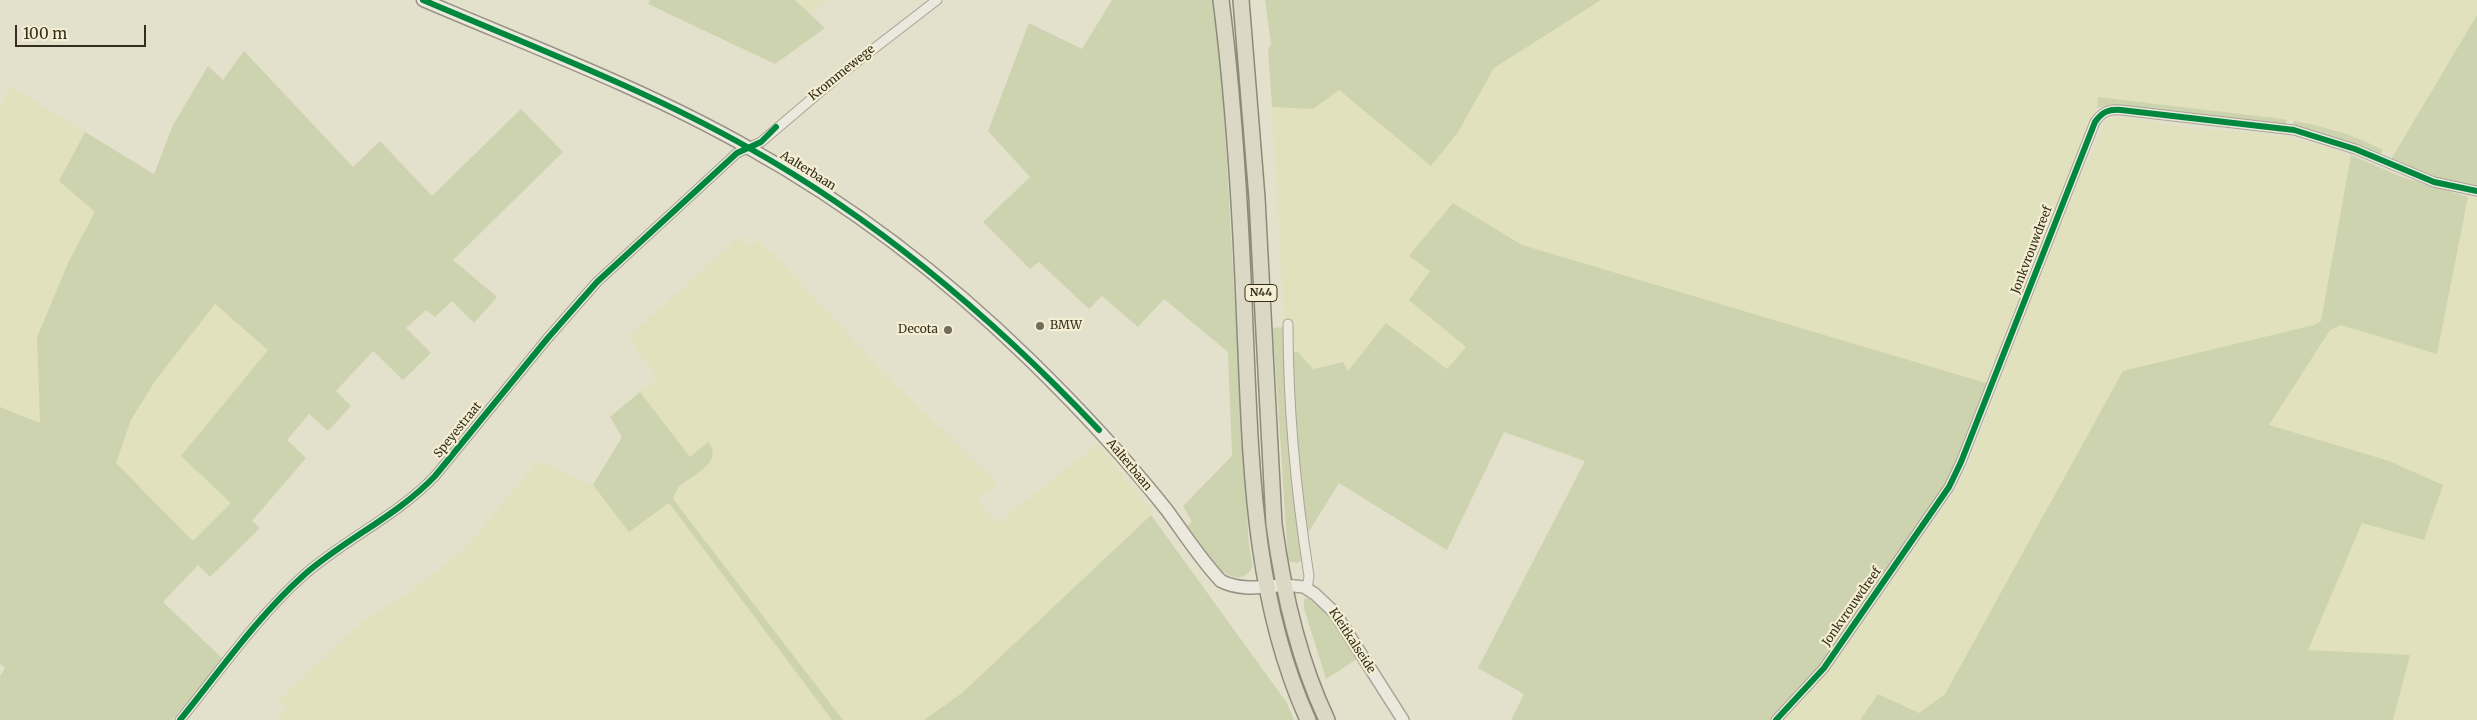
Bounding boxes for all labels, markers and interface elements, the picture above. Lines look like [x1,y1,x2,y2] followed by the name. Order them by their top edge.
[18,15,149,47] scale bar
[23,24,67,43] text: 100 m
[806,42,878,104] street label: Krommewege
[778,148,838,194] street label: Aalterbaan
[2009,204,2055,296] street label: Jonkvrouwdreef
[1245,284,1277,302] road number: N44
[1050,319,1082,333] place label: BMW
[1034,320,1046,332] marker: BMW
[898,323,938,337] place label: Decota
[942,324,954,336] marker: Decota
[431,399,485,461] street label: Speyestraat
[1103,436,1155,494] street label: Aalterbaan
[1820,565,1884,649] street label: Jonkvrouwdreef
[1326,606,1378,676] street label: Kleitkalseide

